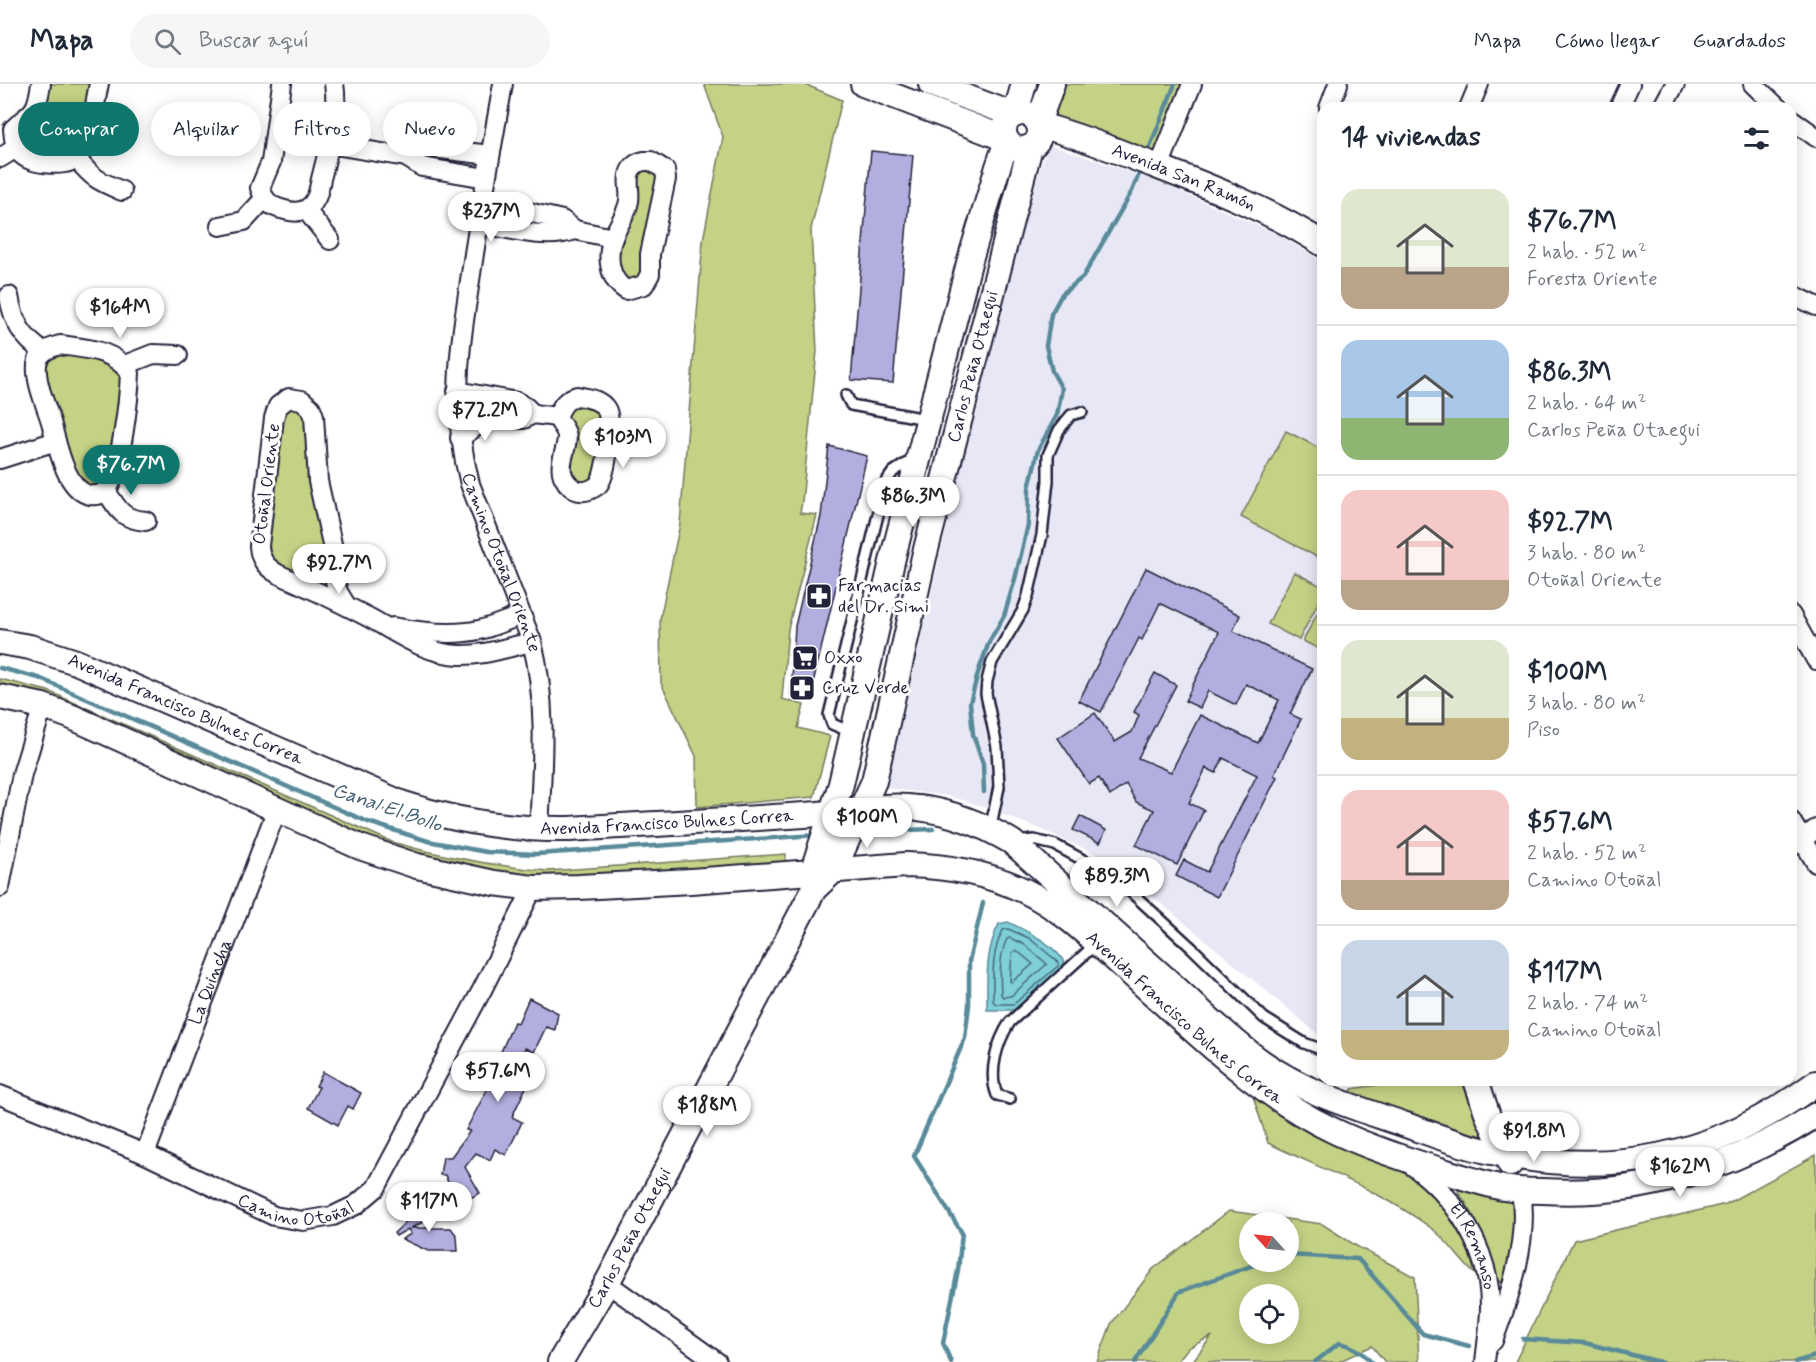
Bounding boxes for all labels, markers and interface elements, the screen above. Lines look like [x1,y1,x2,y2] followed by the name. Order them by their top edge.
[130,14,550,68] search box
[30,23,94,60] text: Mapa
[151,25,184,58] icon: search
[199,27,309,55] text: Buscar aquí
[1474,27,1522,55] text: Mapa
[1555,27,1660,55] text: Cómo llegar
[1693,27,1786,55] text: Guardados
[18,102,139,156] chip: Comprar
[151,102,261,156] chip: Alquilar
[273,102,371,156] chip: Filtros
[383,102,477,156] chip: Nuevo
[1341,121,1481,155] text: 14 viviendas
[1740,122,1773,155] icon: filters
[1108,138,1260,218] street label: Avenida San Ramón
[449,192,533,243] pin: $237M
[462,198,520,225] text: $237M
[1527,205,1616,239] text: $76.7M
[1389,213,1461,285] icon: home
[1527,239,1647,266] text: 2 hab. · 52 m²
[1527,266,1657,293] text: Foresta Oriente
[78,288,162,339] pin: $164M
[942,288,1004,445] street label: Carlos Peña Otaegui
[89,294,151,321] text: $164M
[1527,356,1611,390] text: $86.3M
[1389,364,1461,436] icon: home
[1527,390,1646,417] text: 2 hab. · 64 m²
[436,391,534,442] pin: $72.2M
[452,397,518,424] text: $72.2M
[1527,417,1700,444] text: Carlos Peña Otaegui
[581,418,665,469] pin: $103M
[248,422,286,546] street label: Otoñal Oriente
[594,424,652,451] text: $103M
[82,445,180,496] pin: $76.7M
[97,451,165,478] text: $76.7M
[456,471,546,655] street label: Camino Otoñal Oriente
[864,477,962,528] pin: $86.3M
[881,483,945,510] text: $86.3M
[1527,506,1613,540] text: $92.7M
[1389,514,1461,586] icon: home
[1527,540,1646,567] text: 3 hab. · 80 m²
[290,544,388,595] pin: $92.7M
[306,550,372,577] text: $92.7M
[1527,567,1662,594] text: Otoñal Oriente
[838,574,929,619] place label: Farmacias del Dr. Simi
[804,581,834,611] pharmacy icon: Farmacias del Dr. Simi
[790,643,820,673] supermarket icon: Oxxo
[824,646,862,670] place label: Oxxo
[65,648,307,771] street label: Avenida Francisco Bulnes Correa
[1527,656,1607,690] text: $100M
[1389,664,1461,736] icon: home
[787,673,817,703] pharmacy icon: Cruz Verde
[822,676,909,700] place label: Cruz Verde
[1527,690,1646,717] text: 3 hab. · 80 m²
[1527,717,1560,744] text: Piso
[329,777,446,840] water label: Canal El Bollo
[825,798,909,849] pin: $100M
[540,804,795,841] street label: Avenida Francisco Bulnes Correa
[836,804,898,831] text: $100M
[1527,806,1613,840] text: $57.6M
[1389,814,1461,886] icon: home
[1527,840,1647,867] text: 2 hab. · 52 m²
[1068,857,1166,908] pin: $89.3M
[1084,863,1150,890] text: $89.3M
[1527,867,1662,894] text: Camino Otoñal
[1080,926,1288,1111] street label: Avenida Francisco Bulnes Correa
[183,936,238,1028] street label: La Quincha
[1527,956,1602,990] text: $117M
[1389,964,1461,1036] icon: home
[1527,990,1648,1017] text: 2 hab. · 74 m²
[1527,1017,1662,1044] text: Camino Otoñal
[449,1052,547,1103] pin: $57.6M
[465,1058,531,1085] text: $57.6M
[665,1086,749,1137] pin: $188M
[677,1092,737,1119] text: $188M
[1485,1112,1583,1163] pin: $91.8M
[1502,1118,1566,1145] text: $91.8M
[1638,1147,1722,1198] pin: $162M
[1649,1153,1711,1180] text: $162M
[582,1164,677,1313] street label: Carlos Peña Otaegui
[387,1182,471,1233] pin: $117M
[233,1188,358,1233] street label: Camino Otoñal
[400,1188,458,1215] text: $117M
[1443,1198,1501,1291] street label: El Remanso
[1239,1212,1299,1272] north arrow
[1239,1212,1299,1344] map controls
[1239,1284,1299,1344] button: locate

